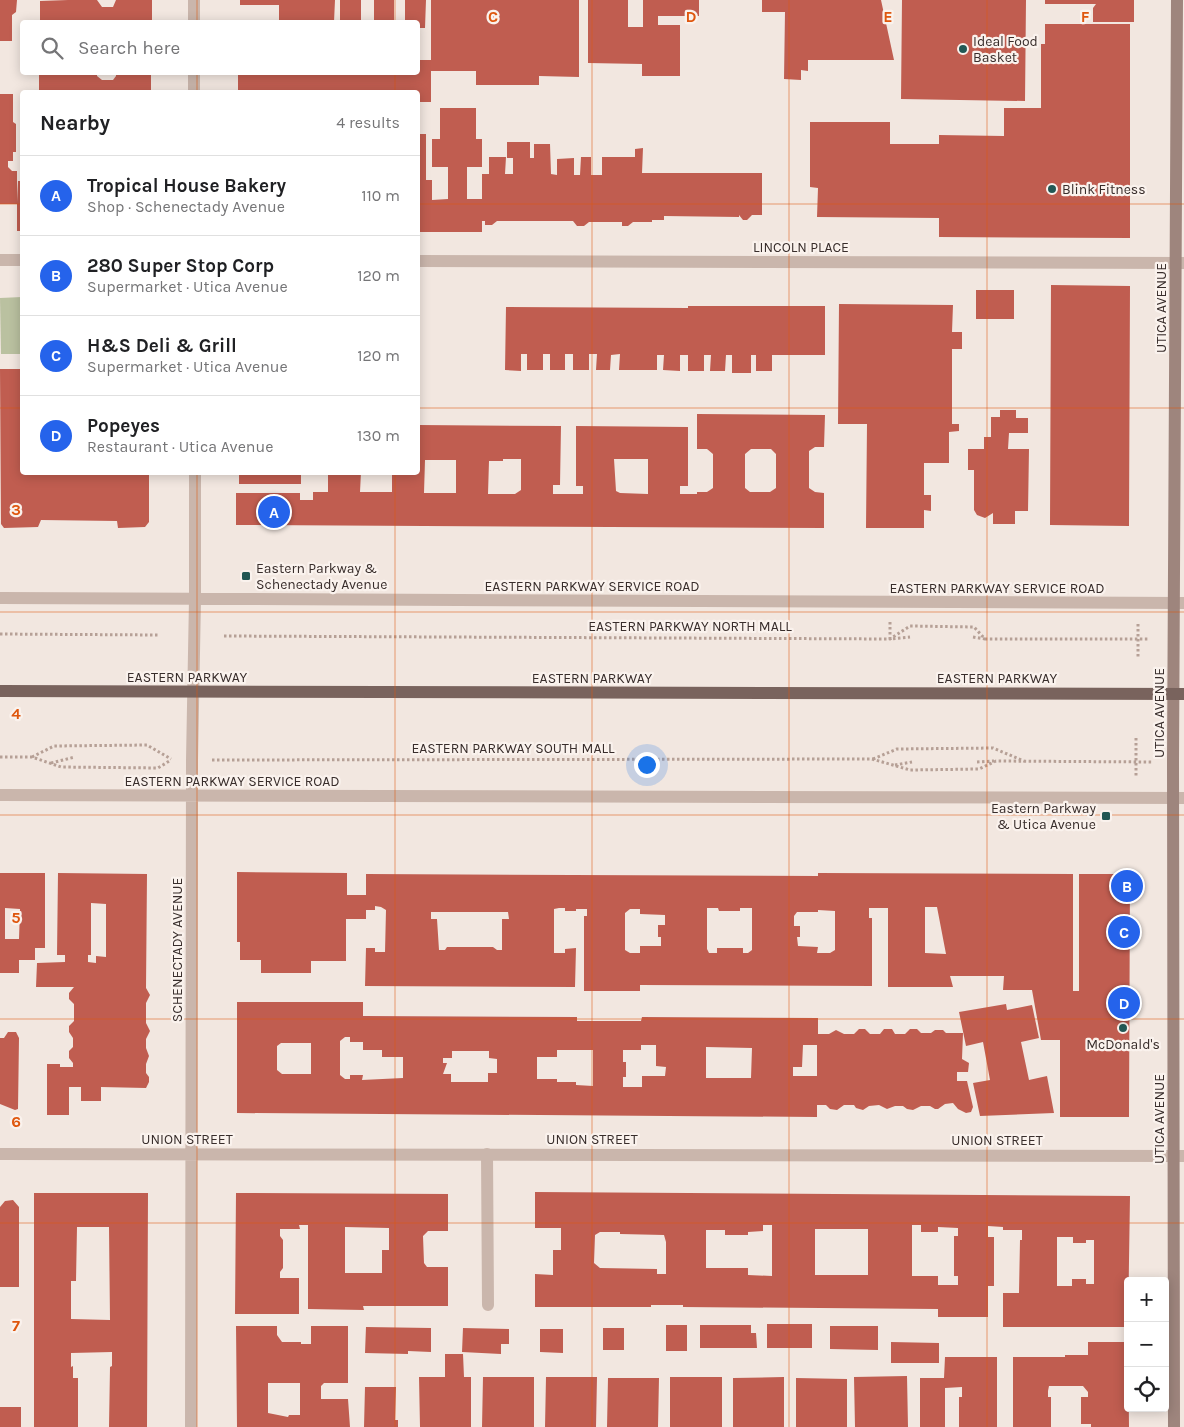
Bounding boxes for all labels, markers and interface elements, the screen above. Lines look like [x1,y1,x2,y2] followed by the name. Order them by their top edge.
[488,7,498,26] text: C
[686,7,697,26] text: D
[883,7,893,26] text: E
[1081,7,1090,26] text: F
[20,20,420,75] search box
[973,33,1038,66] place label: Ideal Food Basket
[38,34,66,62] icon: search
[78,37,180,59] text: Search here
[957,43,969,55] marker: Ideal Food Basket
[40,111,110,135] text: Nearby
[336,113,400,132] text: 4 results
[87,175,286,197] text: Tropical House Bakery
[1062,181,1146,198] place label: Blink Fitness
[1046,183,1058,195] marker: Blink Fitness
[51,186,61,205] text: A
[361,186,400,205] text: 110 m
[87,197,285,216] text: Shop · Schenectady Avenue
[753,239,849,256] street label: LINCOLN PLACE
[87,255,274,277] text: 280 Super Stop Corp
[1153,263,1170,353] street label: UTICA AVENUE
[51,266,61,285] text: B
[357,266,400,285] text: 120 m
[87,277,288,296] text: Supermarket · Utica Avenue
[87,335,237,357] text: H&S Deli & Grill
[51,346,61,365] text: C
[357,346,400,365] text: 120 m
[87,357,288,376] text: Supermarket · Utica Avenue
[87,415,160,437] text: Popeyes
[51,426,61,445] text: D
[357,426,400,445] text: 130 m
[87,437,273,456] text: Restaurant · Utica Avenue
[258,493,290,531] pin: A
[11,500,21,519] text: 3
[256,560,387,593] place label: Eastern Parkway & Schenectady Avenue
[240,570,252,582] marker: Eastern Parkway & Schenectady Avenue
[484,578,700,595] street label: EASTERN PARKWAY SERVICE ROAD
[889,580,1105,597] street label: EASTERN PARKWAY SERVICE ROAD
[588,618,792,635] street label: EASTERN PARKWAY NORTH MALL
[1151,668,1168,758] street label: UTICA AVENUE
[127,669,248,686] street label: EASTERN PARKWAY
[532,670,653,687] street label: EASTERN PARKWAY
[937,670,1058,687] street label: EASTERN PARKWAY
[11,704,21,723] text: 4
[411,740,615,757] street label: EASTERN PARKWAY SOUTH MALL
[634,752,660,778] your location
[124,773,340,790] street label: EASTERN PARKWAY SERVICE ROAD
[991,800,1096,833] place label: Eastern Parkway & Utica Avenue
[1100,810,1112,822] marker: Eastern Parkway & Utica Avenue
[1111,867,1143,905] pin: B
[169,878,186,1022] street label: SCHENECTADY AVENUE
[11,908,21,927] text: 5
[1108,913,1140,951] pin: C
[1108,984,1140,1022] pin: D
[1117,1022,1129,1034] marker: McDonald's
[1086,1036,1160,1053] place label: McDonald's
[1151,1074,1168,1164] street label: UTICA AVENUE
[11,1112,21,1131] text: 6
[141,1131,233,1148] street label: UNION STREET
[546,1131,638,1148] street label: UNION STREET
[951,1132,1043,1149] street label: UNION STREET
[1124,1277,1169,1412] map controls
[1124,1277,1169,1322] button: +
[12,1316,20,1335] text: 7
[1124,1322,1169,1367] button: −
[1124,1367,1169,1412] button: locate

